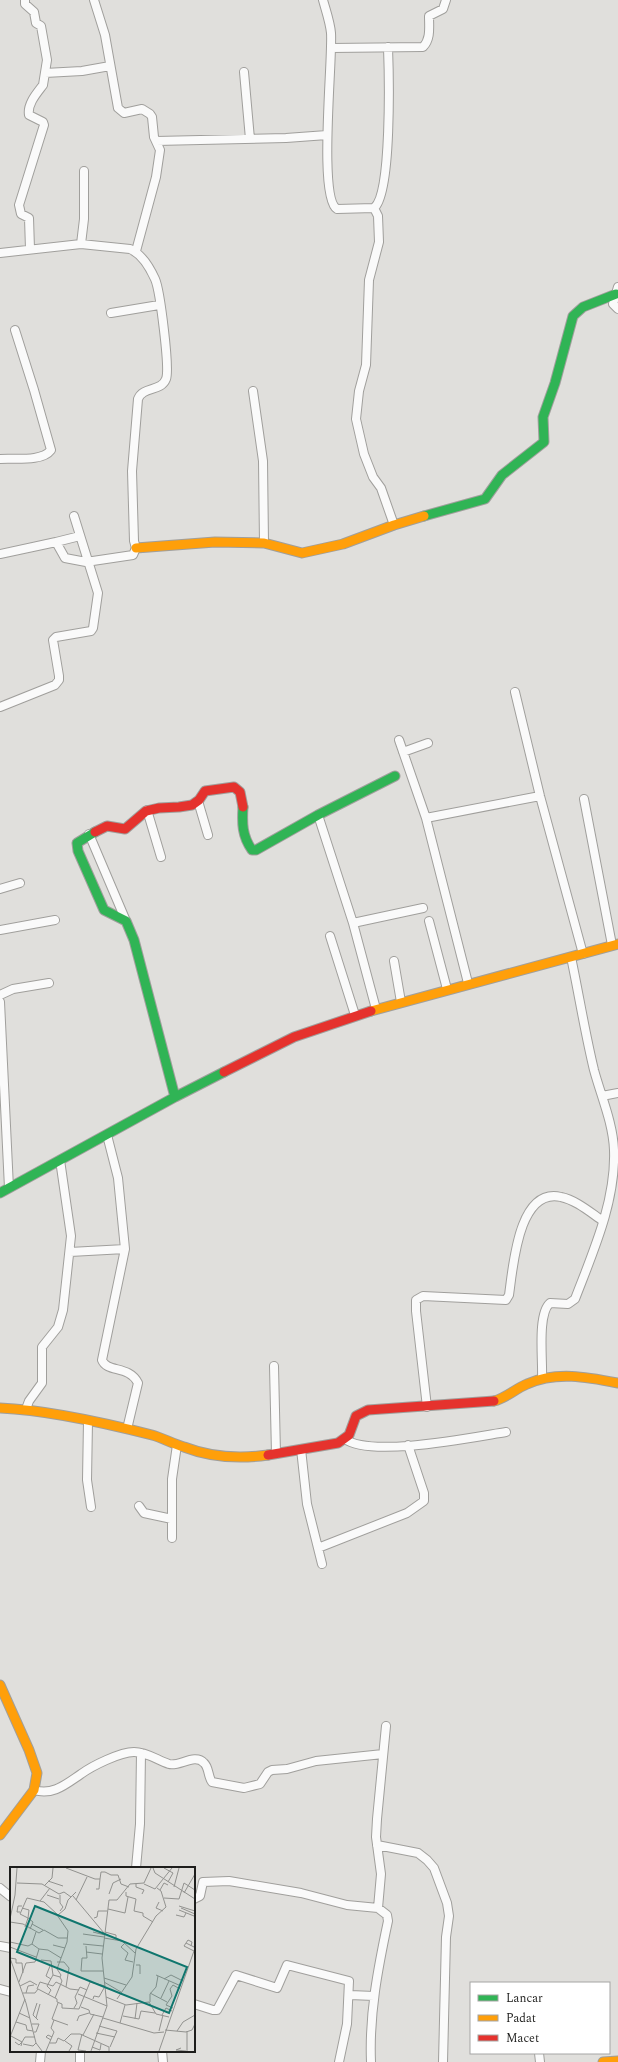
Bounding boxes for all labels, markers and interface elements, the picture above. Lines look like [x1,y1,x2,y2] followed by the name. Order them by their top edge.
[10,1867,195,2052] inset map
[470,1982,610,2054] legend
[506,1989,543,2008] text: Lancar
[506,2009,536,2028] text: Padat
[506,2029,539,2048] text: Macet

